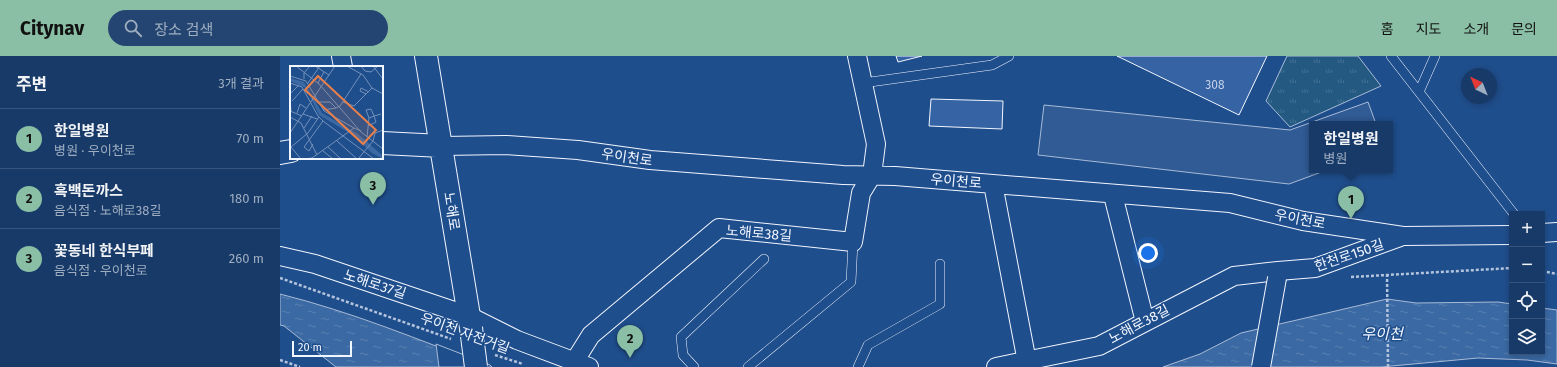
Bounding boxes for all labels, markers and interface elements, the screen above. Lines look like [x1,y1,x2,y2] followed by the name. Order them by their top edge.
[108,10,388,46] search box
[20,17,84,40] text: Citynav
[122,17,144,39] icon: search
[154,21,213,39] text: 장소 검색
[1381,21,1394,38] text: 홈
[1416,21,1441,38] text: 지도
[1463,21,1489,38] text: 소개
[1511,21,1537,38] text: 문의
[290,66,383,159] inset map
[1461,68,1497,104] north arrow
[16,74,47,95] text: 주변
[218,76,264,91] text: 3개 결과
[1205,78,1225,92] house number: 308
[1309,121,1393,173] popup
[54,122,109,140] text: 한일병원
[1323,130,1379,148] text: 한일병원
[26,131,32,146] text: 1
[237,131,264,146] text: 70 m
[54,143,136,158] text: 병원 · 우이천로
[600,145,654,170] street label: 우이천로
[1323,151,1347,166] text: 병원
[930,171,982,192] street label: 우이천로
[360,172,386,205] pin: 3
[54,182,123,200] text: 흑백돈까스
[1338,186,1364,219] pin: 1
[26,191,32,206] text: 2
[229,191,264,206] text: 180 m
[440,191,463,232] street label: 노해로
[54,203,161,218] text: 음식점 · 노해로38길
[1273,206,1327,233] street label: 우이천로
[1509,211,1545,355] map controls
[1509,211,1545,247] button: +
[725,222,793,245] street label: 노해로38길
[1312,236,1386,275] street label: 한천로150길
[54,242,154,260] text: 꽃동네 한식부페
[1138,243,1158,263] your location
[1509,247,1545,283] button: −
[26,251,32,266] text: 3
[229,251,264,266] text: 260 m
[54,263,148,278] text: 음식점 · 우이천로
[341,266,408,303] street label: 노해로37길
[1509,283,1545,319] button: locate
[1106,301,1172,347] street label: 노해로38길
[418,309,512,358] street label: 우이천 자전거길
[1509,319,1545,355] button: layers
[617,325,643,358] pin: 2
[1361,325,1405,343] water label: 우이천
[292,339,352,358] scale bar
[298,341,322,354] text: 20 m

